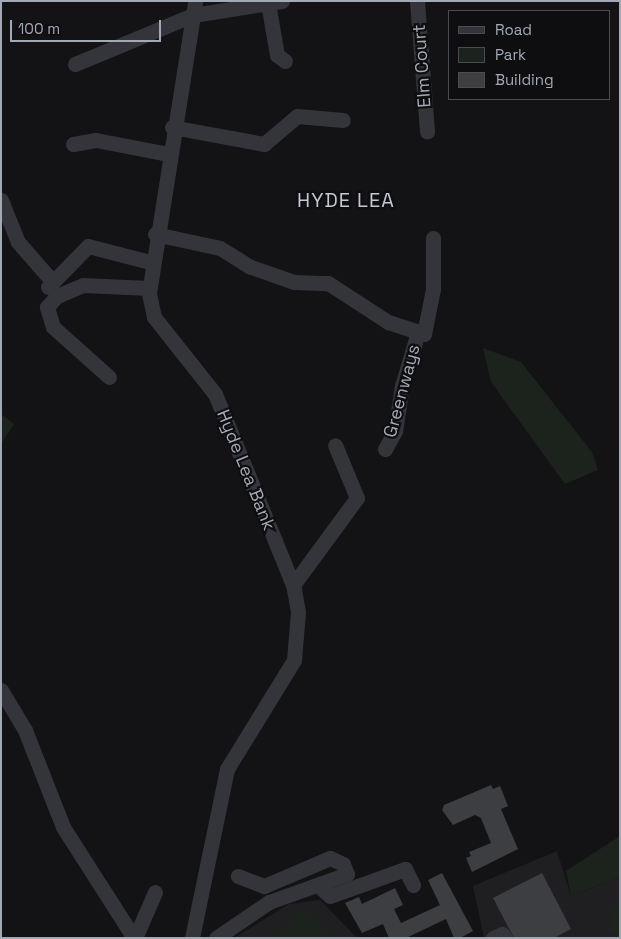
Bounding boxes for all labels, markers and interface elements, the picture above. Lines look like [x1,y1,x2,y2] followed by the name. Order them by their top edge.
[12,10,164,42] scale bar
[448,10,611,100] legend
[18,19,60,38] text: 100 m
[495,20,532,39] text: Road
[408,24,436,108] street label: Elm Court
[495,45,526,64] text: Park
[495,70,554,89] text: Building
[296,188,396,212] district label: HYDE LEA
[379,342,425,440] street label: Greenways
[212,407,280,533] street label: Hyde Lea Bank

